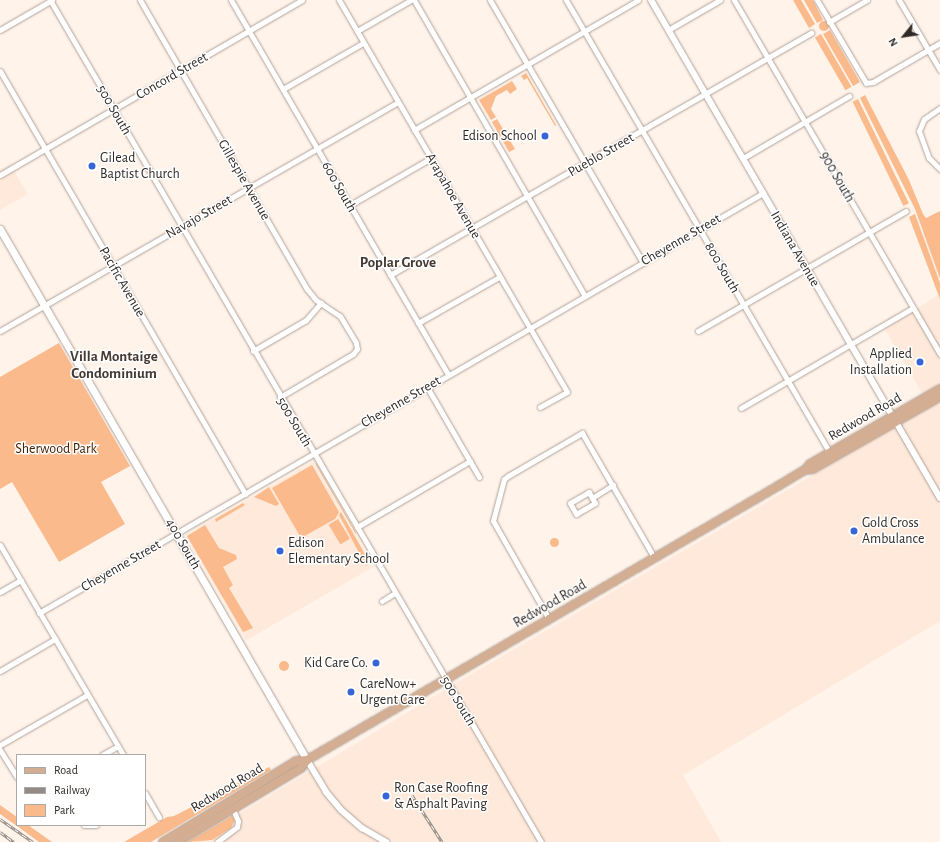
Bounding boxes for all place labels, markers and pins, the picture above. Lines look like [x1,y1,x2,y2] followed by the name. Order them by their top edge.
[462,128,537,144] place label: Edison School
[540,131,550,141] marker: Edison School
[100,150,180,182] place label: Gilead Baptist Church
[87,161,97,171] marker: Gilead Baptist Church
[850,346,912,378] place label: Applied Installation
[915,357,925,367] marker: Applied Installation
[862,515,924,548] place label: Gold Cross Ambulance
[849,526,859,536] marker: Gold Cross Ambulance
[288,535,389,568] place label: Edison Elementary School
[275,546,285,556] marker: Edison Elementary School
[304,655,368,671] place label: Kid Care Co.
[371,658,381,668] marker: Kid Care Co.
[360,676,425,708] place label: CareNow+ Urgent Care
[345,686,357,698] marker: CareNow+ Urgent Care
[394,780,488,812] place label: Ron Case Roofing & Asphalt Paving
[381,791,391,801] marker: Ron Case Roofing & Asphalt Paving

